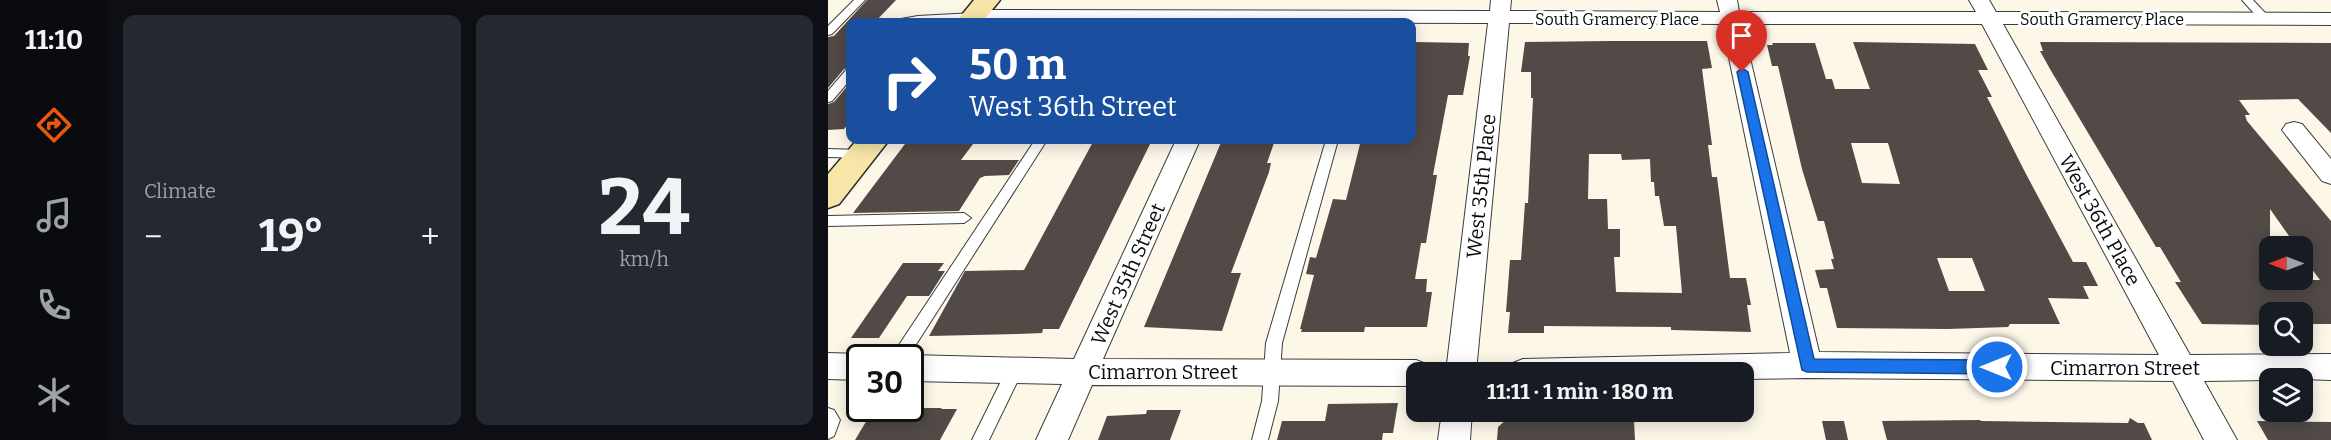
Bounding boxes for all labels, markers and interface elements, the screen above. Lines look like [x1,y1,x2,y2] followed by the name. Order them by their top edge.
[1535,10,1699,29] street label: South Gramercy Place
[1716,10,1767,72] pin
[2020,10,2184,29] street label: South Gramercy Place
[1725,19,1758,52] icon: arrive
[25,24,83,56] text: 11:10
[969,40,1066,90] text: 50 m
[870,42,948,120] icon: right
[969,91,1177,123] text: West 36th Street
[33,104,75,146] icon: directions
[1461,113,1501,259] street label: West 35th Place
[2054,150,2146,290] street label: West 36th Place
[599,161,690,255] text: 24
[144,179,216,203] text: Climate
[33,194,75,236] icon: music
[1086,199,1170,349] street label: West 35th Street
[259,209,324,263] text: 19°
[144,217,162,257] text: −
[421,217,439,257] text: +
[2259,236,2313,290] north arrow
[2259,236,2313,422] map controls
[620,247,669,271] text: km/h
[33,284,75,326] icon: phone
[2259,302,2313,356] button: search
[1965,335,2029,399] position arrow
[846,344,924,422] speed limit sign: 30
[2050,356,2200,380] street label: Cimarron Street
[1088,360,1238,384] street label: Cimarron Street
[2259,368,2313,422] button: layers
[33,374,75,416] icon: climate
[1487,378,1673,405] text: 11:11 · 1 min · 180 m

